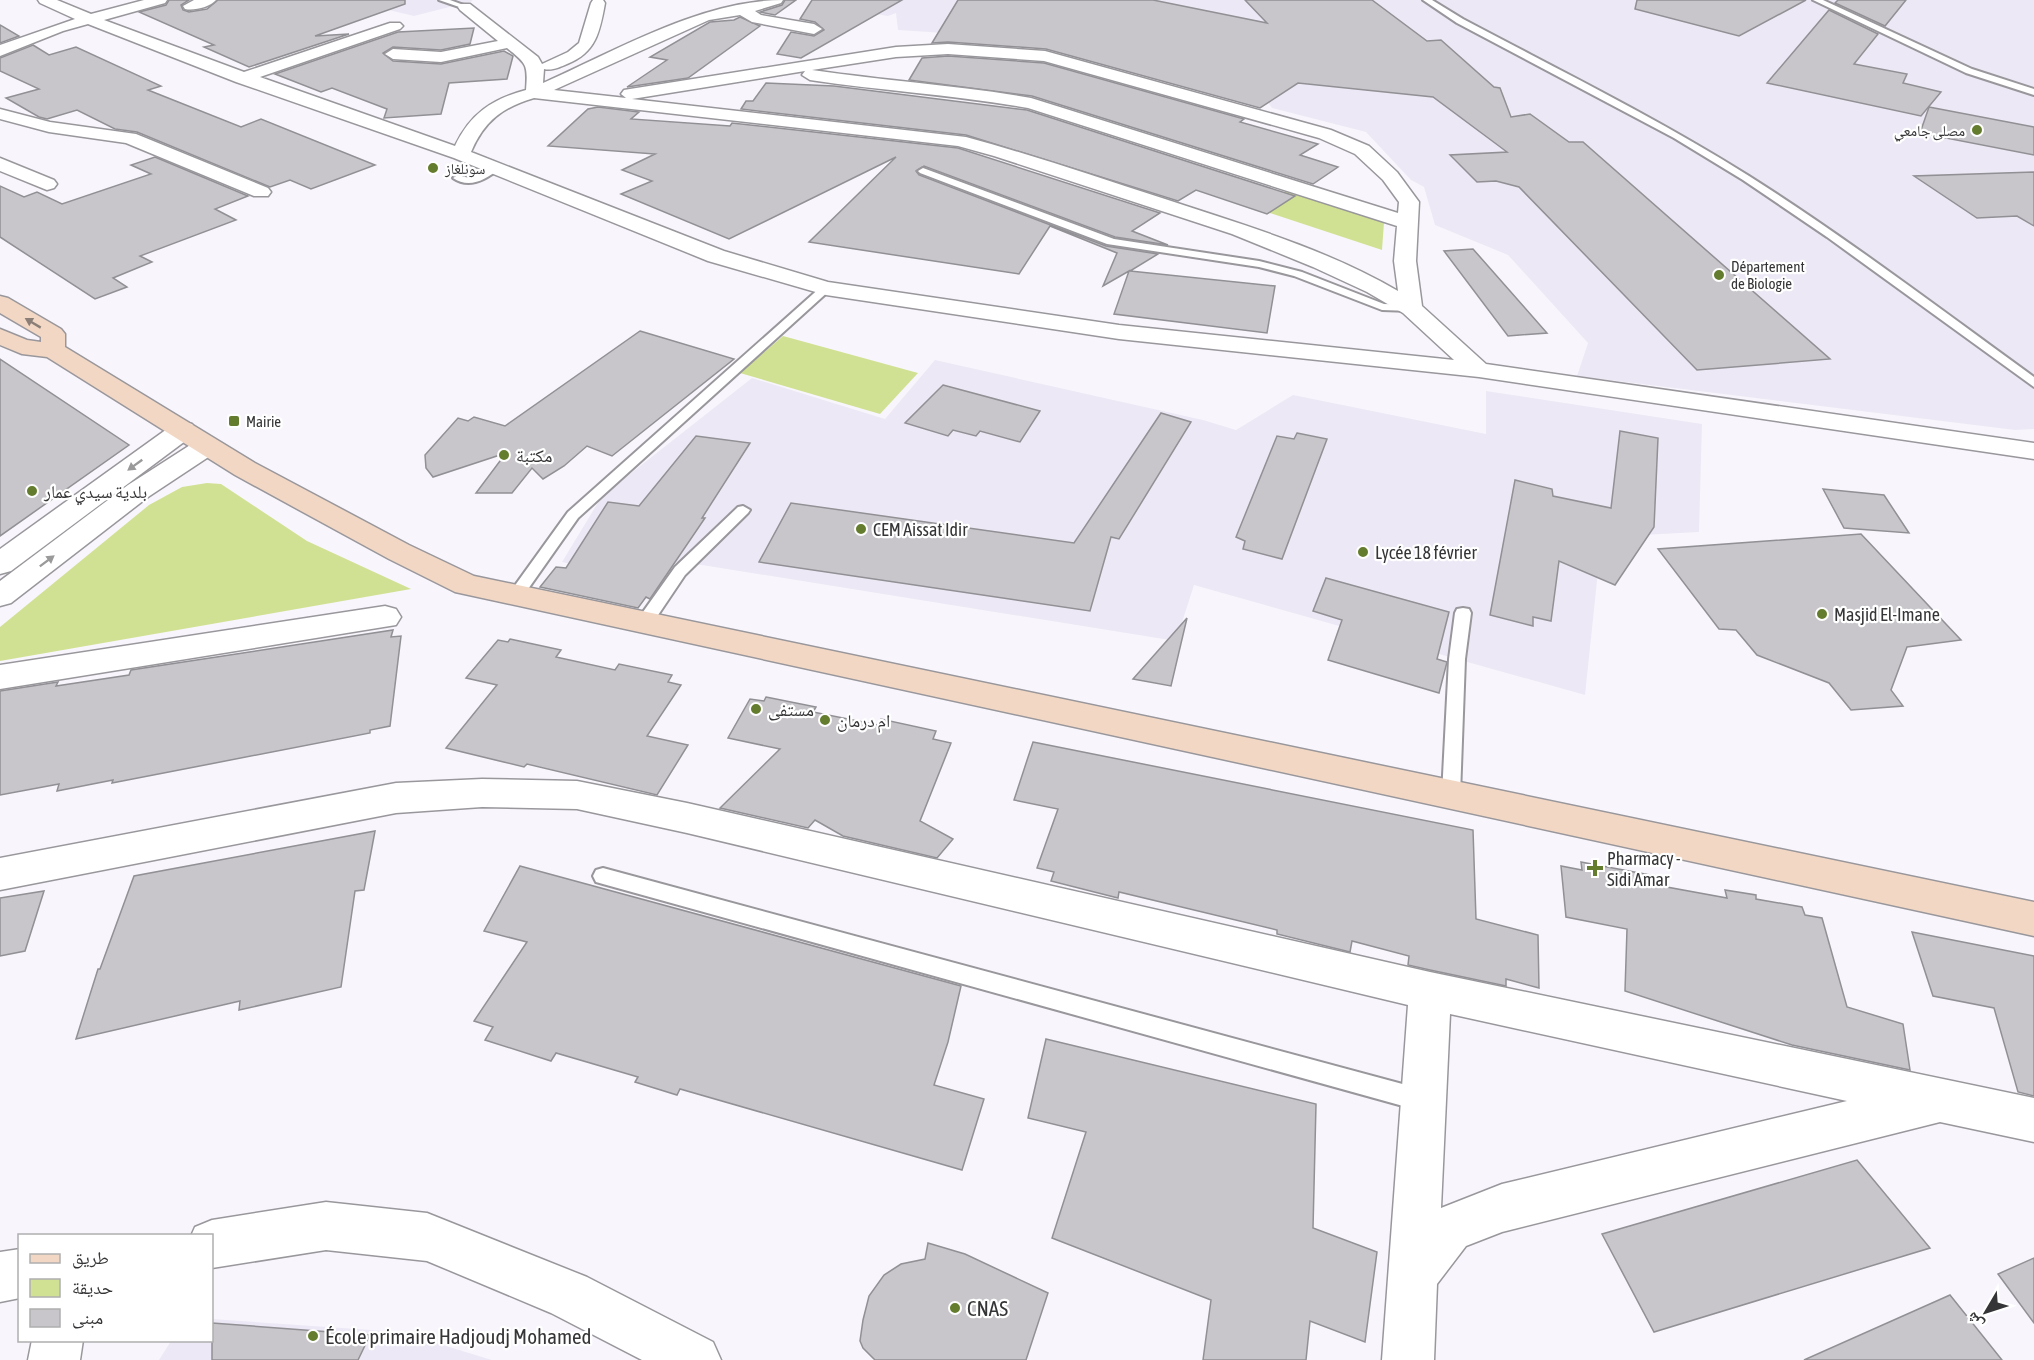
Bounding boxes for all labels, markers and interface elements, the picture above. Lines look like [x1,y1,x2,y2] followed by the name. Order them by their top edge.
[1894,122,1965,142] place label: مصلى جامعي
[1970,123,1984,137] marker: مصلى جامعي
[444,160,486,178] place label: سونلغاز
[426,161,440,175] marker: سونلغاز
[1731,258,1805,292] place label: Département de Biologie
[1712,268,1726,282] marker: Département de Biologie
[25,317,41,328] one-way arrow
[246,413,281,430] place label: Mairie
[227,414,241,428] marker: Mairie
[516,445,552,466] place label: مكتبة
[497,448,511,462] marker: مكتبة
[128,459,144,471] one-way arrow
[43,481,147,506] place label: بلدية سيدي عمار
[25,484,39,498] marker: بلدية سيدي عمار
[873,519,968,540] place label: CEM Aissat Idir
[854,522,868,536] marker: CEM Aissat Idir
[1375,542,1477,563] place label: Lycée 18 février
[1356,545,1370,559] marker: Lycée 18 février
[38,555,54,567] one-way arrow
[1834,604,1940,625] place label: Masjid El-Imane
[1815,607,1829,621] marker: Masjid El-Imane
[768,699,814,721] place label: مستفى
[749,702,763,716] marker: مستفى
[837,710,890,733] place label: ام درمان
[818,713,832,727] marker: ام درمان
[1607,848,1681,890] place label: Pharmacy - Sidi Amar
[1588,861,1602,875] marker: Pharmacy - Sidi Amar
[18,1234,213,1342] legend
[72,1247,109,1269] text: طريق
[72,1277,113,1298] text: حديقة
[1956,1282,2016,1342] north arrow
[967,1296,1008,1320] place label: CNAS
[948,1301,962,1315] marker: CNAS
[72,1307,103,1329] text: مبنى
[1962,1309,1987,1334] text: ش
[325,1324,591,1348] place label: École primaire Hadjoudj Mohamed
[306,1329,320,1343] marker: École primaire Hadjoudj Mohamed

